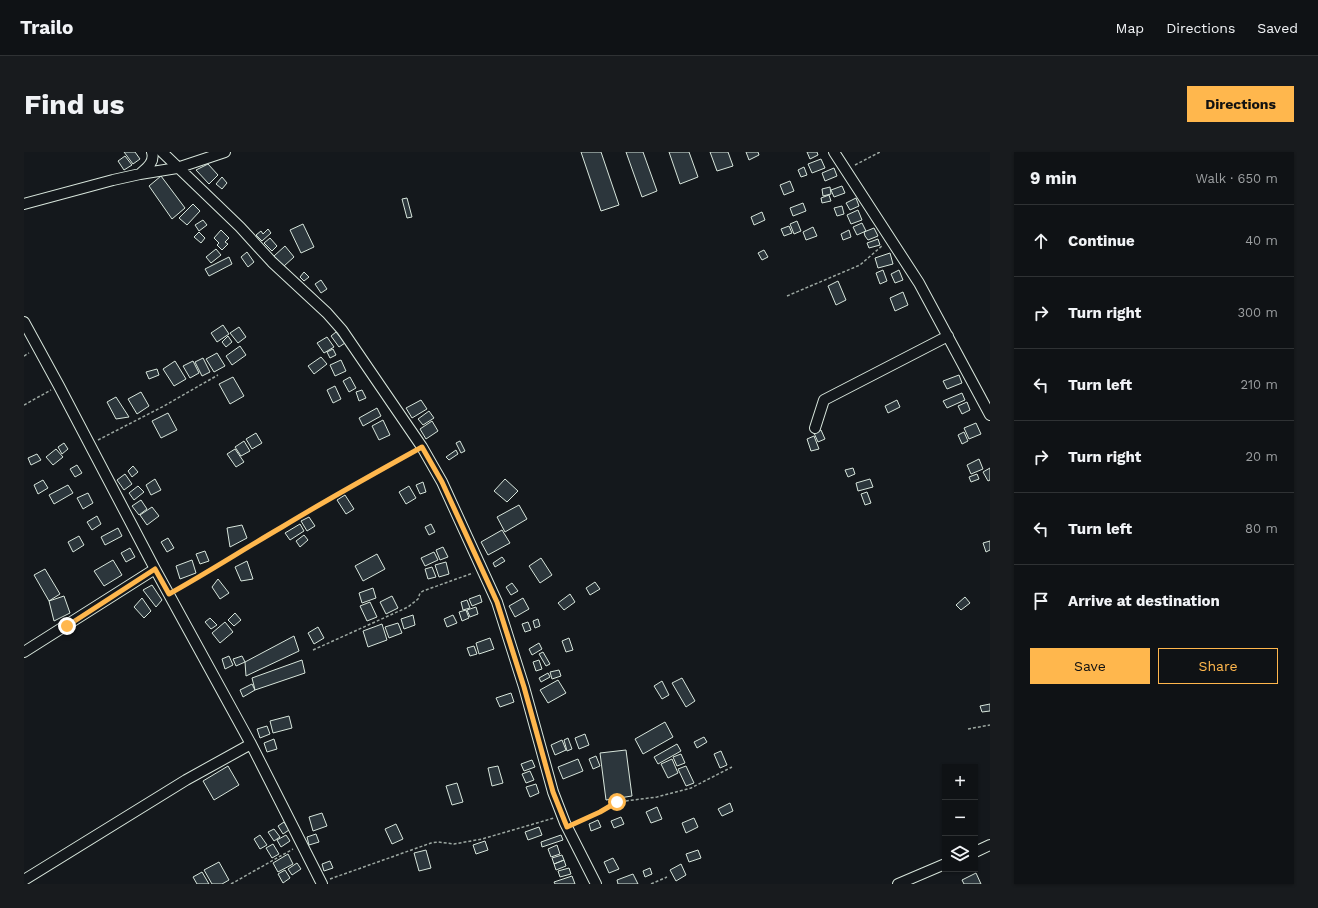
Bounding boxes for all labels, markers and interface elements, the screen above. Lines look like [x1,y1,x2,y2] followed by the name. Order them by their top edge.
[20,16,73,39] text: Trailo
[1116,20,1144,36] text: Map
[1166,20,1235,36] text: Directions
[1257,20,1298,36] text: Saved
[1187,86,1294,122] button: Directions
[24,88,124,121] text: Find us
[1030,168,1077,188] text: 9 min
[1195,171,1278,186] text: Walk · 650 m
[1030,230,1052,252] icon: ahead
[1068,232,1135,250] text: Continue
[1245,233,1278,248] text: 40 m
[1030,302,1052,324] icon: right
[1068,304,1141,322] text: Turn right
[1237,305,1278,320] text: 300 m
[1030,374,1052,396] icon: left
[1068,376,1132,394] text: Turn left
[1240,377,1278,392] text: 210 m
[1030,446,1052,468] icon: right
[1068,448,1141,466] text: Turn right
[1246,449,1278,464] text: 20 m
[1030,518,1052,540] icon: left
[1068,520,1132,538] text: Turn left
[1245,521,1278,536] text: 80 m
[1030,590,1052,612] icon: arrive
[1068,592,1220,610] text: Arrive at destination
[58,617,76,635] route end
[1030,648,1150,684] button: Save
[1158,648,1278,684] button: Share
[942,764,978,872] map controls
[942,764,978,800] button: +
[608,793,626,811] route start
[942,800,978,836] button: −
[942,836,978,872] button: layers

